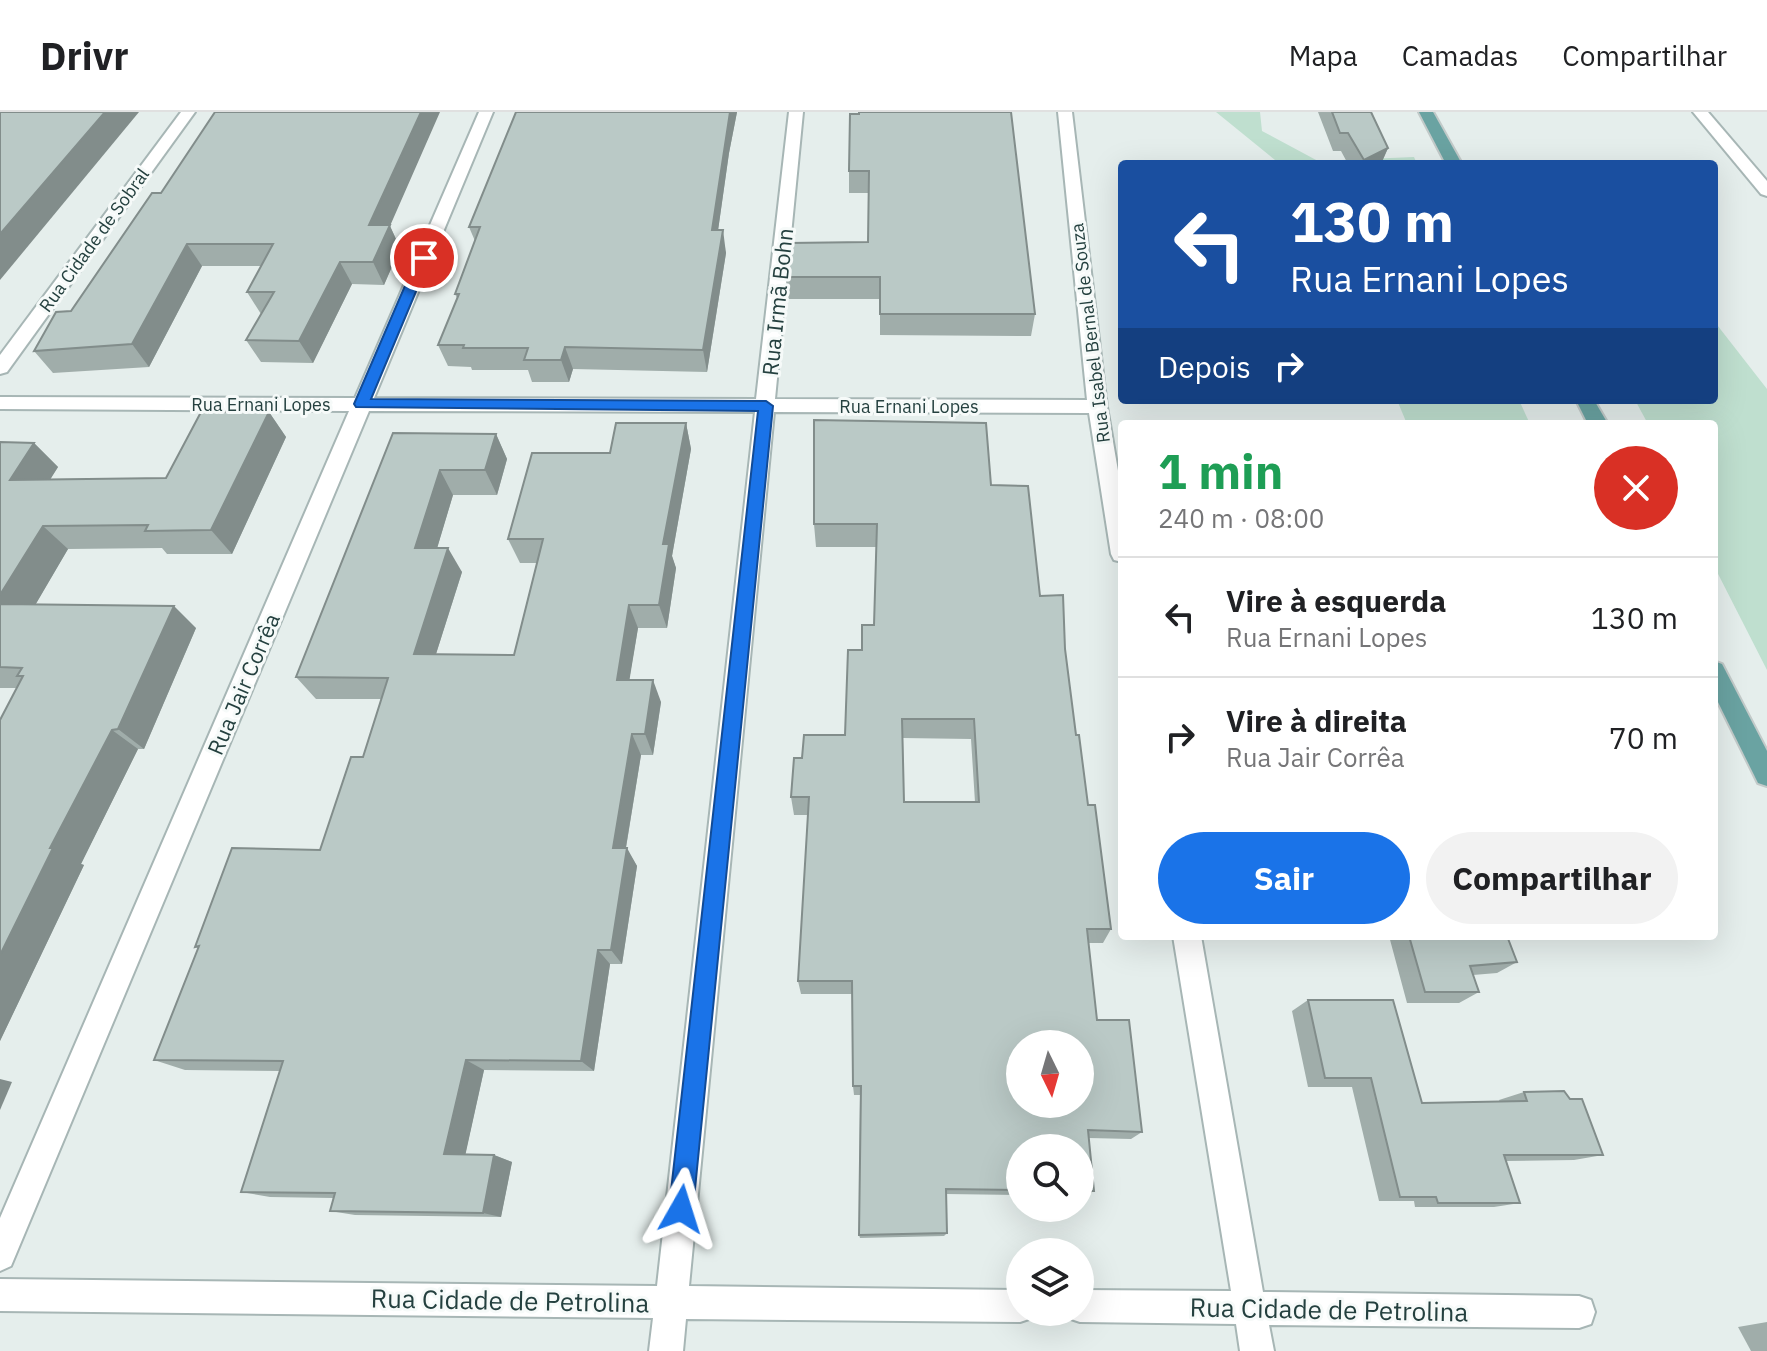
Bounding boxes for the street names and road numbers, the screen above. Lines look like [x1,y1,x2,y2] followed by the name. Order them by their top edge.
[34,163,154,317] street label: Rua Cidade de Sobral
[1065,221,1115,444] street label: Rua Isabel Bernal de Souza
[755,227,799,377] street label: Rua Irmã Bohn
[191,393,331,416] street label: Rua Ernani Lopes
[839,395,979,418] street label: Rua Ernani Lopes
[200,609,286,759] street label: Rua Jair Corrêa
[370,1281,650,1319] street label: Rua Cidade de Petrolina
[1189,1290,1469,1328] street label: Rua Cidade de Petrolina

